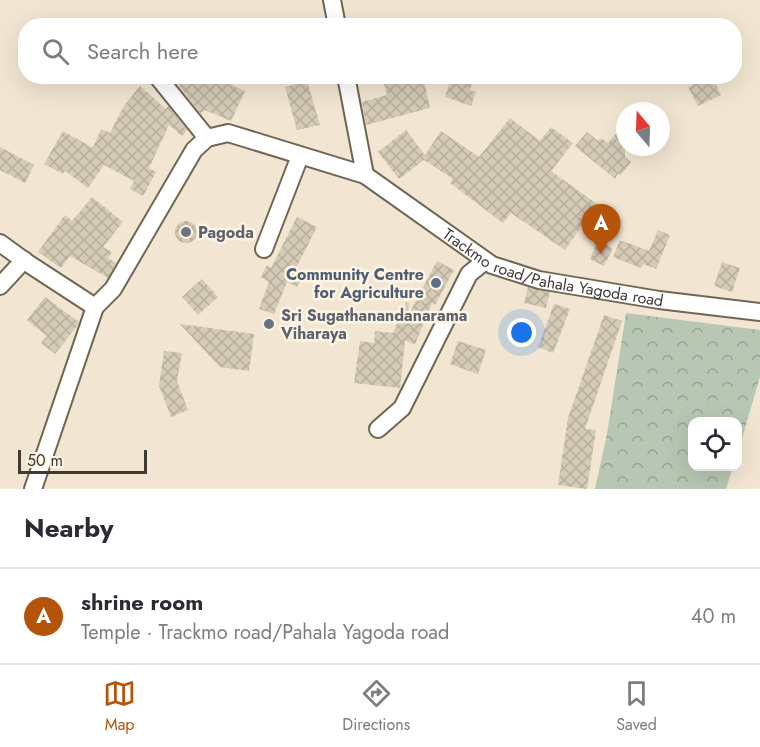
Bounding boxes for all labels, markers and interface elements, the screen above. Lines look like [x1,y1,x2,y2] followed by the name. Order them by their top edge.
[18,18,742,84] search box
[39,35,72,68] icon: search
[87,35,198,67] text: Search here
[616,102,670,156] north arrow
[582,204,620,254] pin: A
[198,221,254,244] place label: Pagoda
[438,223,665,313] street label: Trackmo road/Pahala Yagoda road
[179,225,193,239] marker: Pagoda
[286,263,424,304] place label: Community Centre for Agriculture
[429,276,443,290] marker: Community Centre for Agriculture
[280,304,467,345] place label: Sri Sugathanandanarama Viharaya
[262,317,276,331] marker: Sri Sugathanandanarama Viharaya
[507,318,536,347] your location
[688,417,742,471] map controls
[688,417,742,471] button: locate
[18,447,147,474] scale bar
[27,449,63,472] text: 50 m
[24,509,113,547] text: Nearby
[81,586,203,618] text: shrine room
[36,602,51,631] text: A
[691,602,736,631] text: 40 m
[81,618,449,647] text: Temple · Trackmo road/Pahala Yagoda road
[103,677,136,736] tab: Map
[342,677,410,736] tab: Directions
[616,677,657,736] tab: Saved

